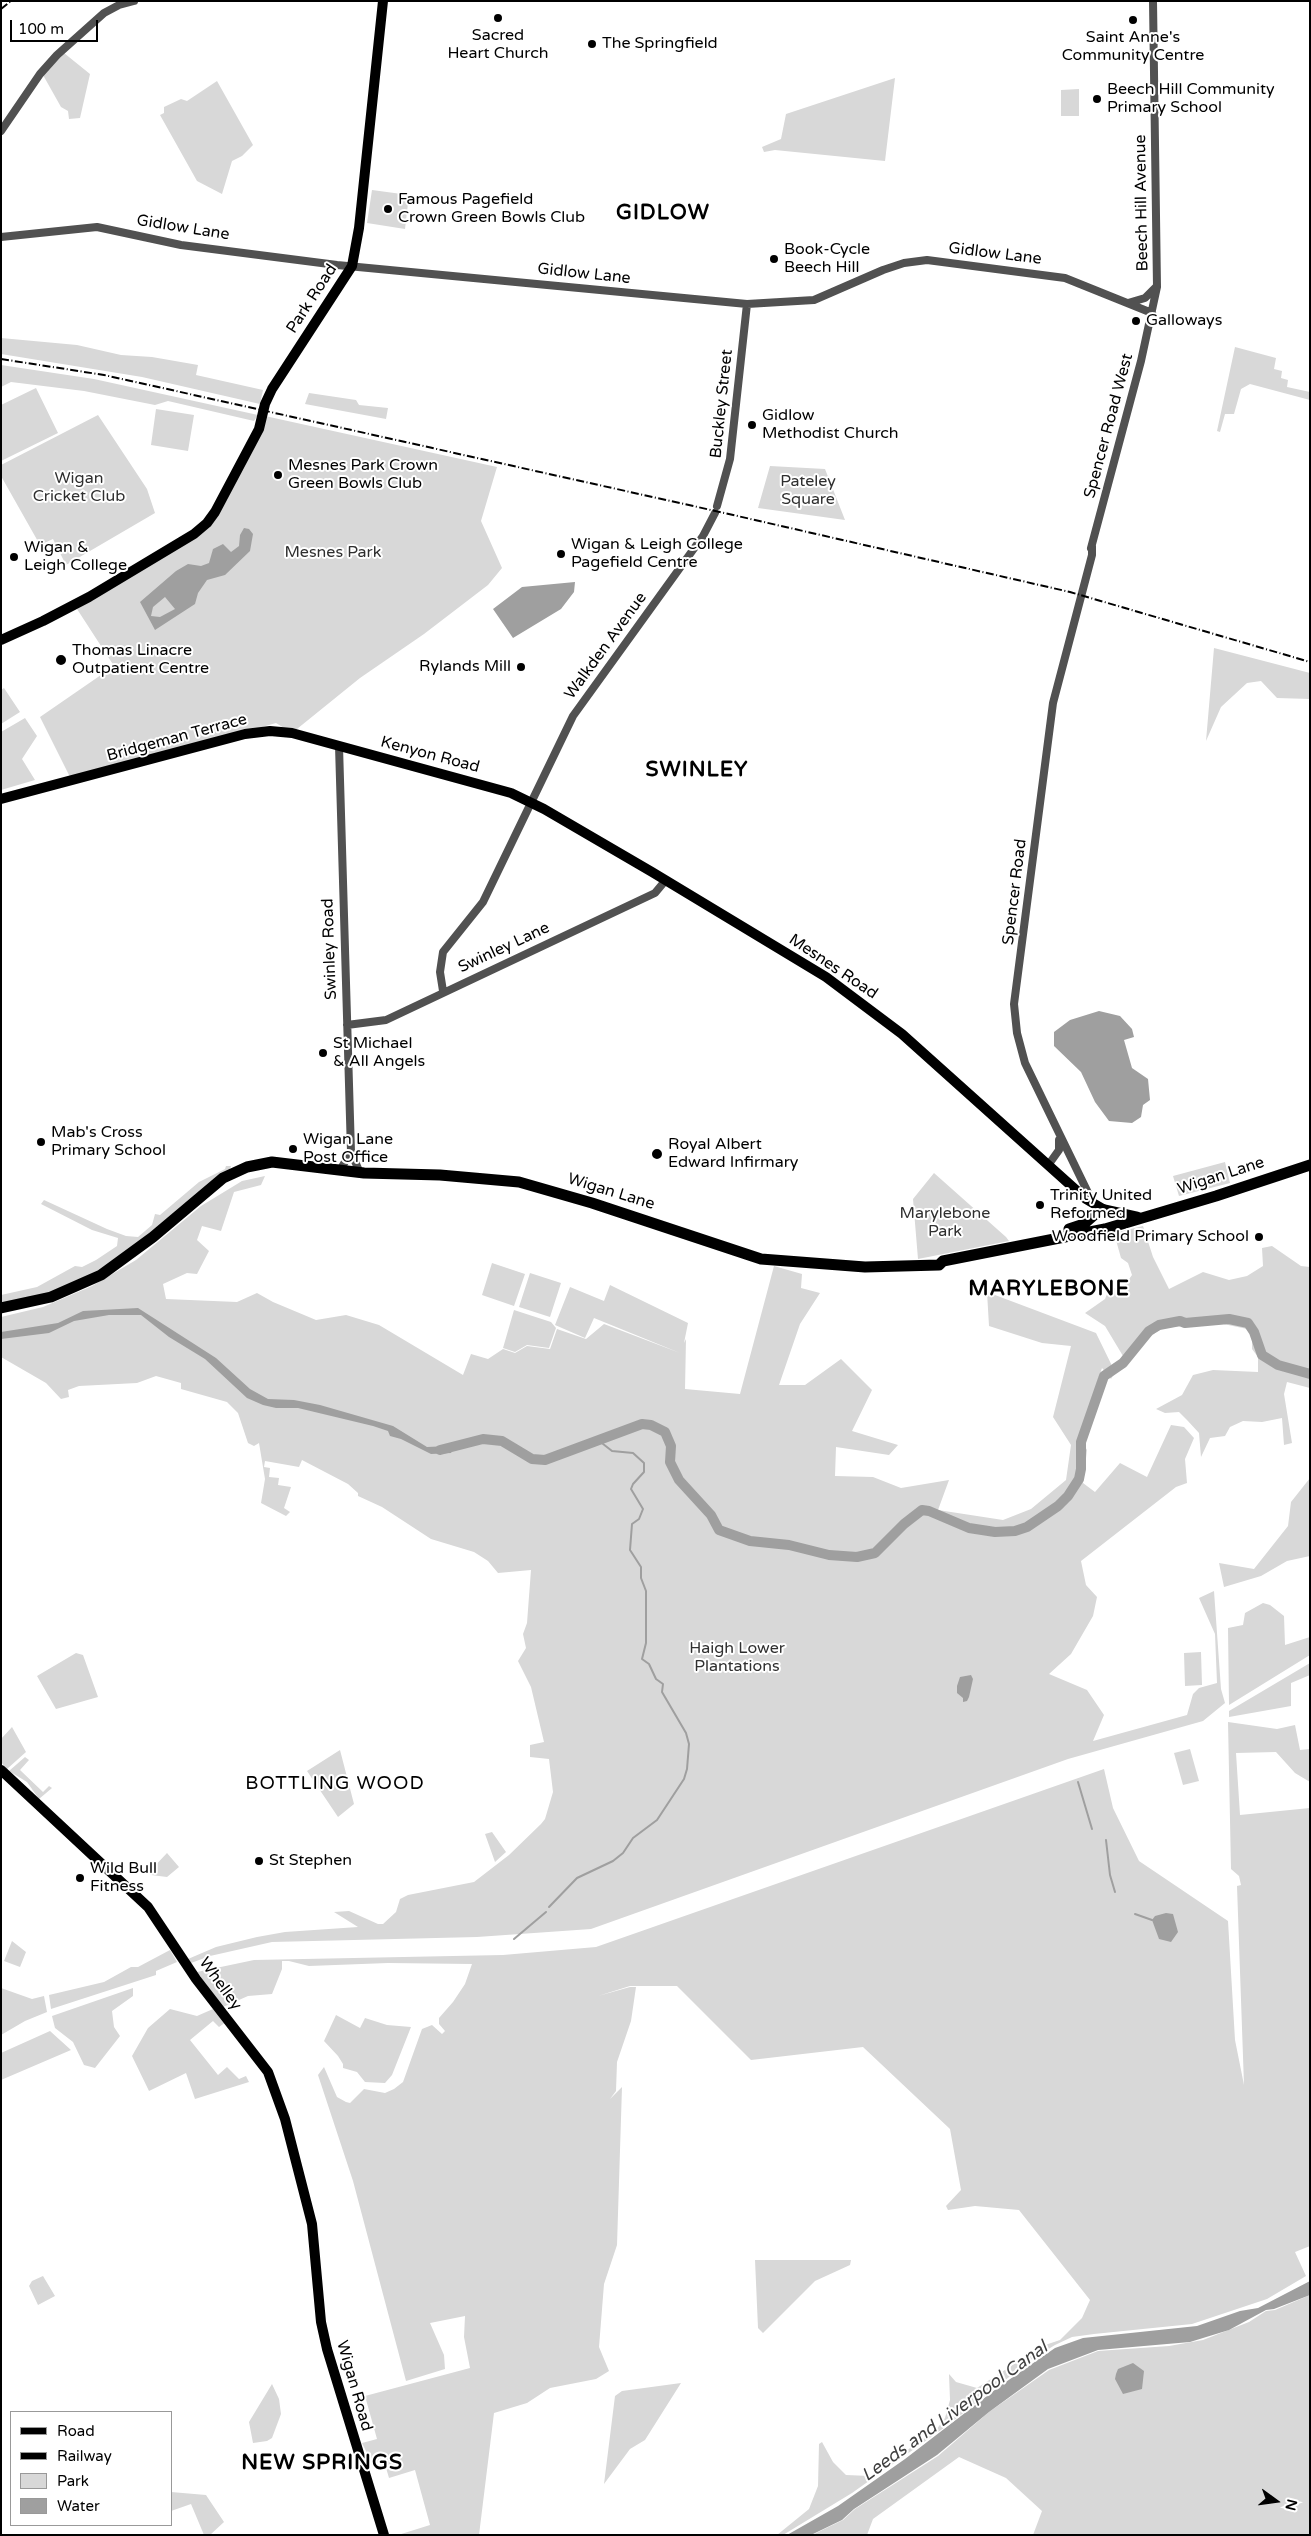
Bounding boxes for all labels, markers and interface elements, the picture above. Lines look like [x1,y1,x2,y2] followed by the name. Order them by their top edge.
[12,10,100,42] scale bar
[492,12,504,24] marker: Sacred Heart Church
[1127,14,1139,26] marker: Saint Anne's Community Centre
[18,20,64,38] text: 100 m
[447,26,549,64] place label: Sacred Heart Church
[1062,28,1204,66] place label: Saint Anne's Community Centre
[602,34,718,54] place label: The Springfield
[586,38,598,50] marker: The Springfield
[1107,80,1275,118] place label: Beech Hill Community Primary School
[1091,93,1103,105] marker: Beech Hill Community Primary School
[1131,134,1153,272] street label: Beech Hill Avenue
[398,190,585,228] place label: Famous Pagefield Crown Green Bowls Club
[615,200,711,226] district label: GIDLOW
[382,203,394,215] marker: Famous Pagefield Crown Green Bowls Club
[135,211,231,245] street label: Gidlow Lane
[947,239,1043,269] street label: Gidlow Lane
[784,240,870,278] place label: Book-Cycle Beech Hill
[768,253,780,265] marker: Book-Cycle Beech Hill
[536,260,632,288] street label: Gidlow Lane
[283,261,341,337] street label: Park Road
[1146,311,1222,331] place label: Galloways
[1130,315,1142,327] marker: Galloways
[707,349,737,459] street label: Buckley Street
[1080,352,1138,500] street label: Spencer Road West
[762,406,899,444] place label: Gidlow Methodist Church
[746,419,758,431] marker: Gidlow Methodist Church
[288,456,438,494] place label: Mesnes Park Crown Green Bowls Club
[33,469,125,507] park label: Wigan Cricket Club
[272,469,284,481] marker: Mesnes Park Crown Green Bowls Club
[780,472,836,510] park label: Pateley Square
[571,535,743,573] place label: Wigan & Leigh College Pagefield Centre
[24,538,127,576] place label: Wigan & Leigh College
[285,543,381,563] park label: Mesnes Park
[555,548,567,560] marker: Wigan & Leigh College Pagefield Centre
[8,551,20,563] marker: Wigan & Leigh College
[561,589,651,703] street label: Walkden Avenue
[72,641,209,679] place label: Thomas Linacre Outpatient Centre
[54,653,68,667] marker: Thomas Linacre Outpatient Centre
[419,657,511,677] place label: Rylands Mill
[515,661,527,673] marker: Rylands Mill
[105,710,249,766] street label: Bridgeman Terrace
[378,733,482,777] street label: Kenyon Road
[645,757,749,783] district label: SWINLEY
[999,838,1031,946] street label: Spencer Road
[319,898,341,1000] street label: Swinley Road
[455,918,553,978] street label: Swinley Lane
[785,930,881,1004] street label: Mesnes Road
[333,1034,425,1072] place label: St Michael & All Angels
[317,1047,329,1059] marker: St Michael & All Angels
[51,1123,166,1161] place label: Mab's Cross Primary School
[303,1130,393,1168] place label: Wigan Lane Post Office
[668,1135,798,1173] place label: Royal Albert Edward Infirmary
[35,1136,47,1148] marker: Mab's Cross Primary School
[287,1143,299,1155] marker: Wigan Lane Post Office
[650,1147,664,1161] marker: Royal Albert Edward Infirmary
[1175,1153,1267,1199] street label: Wigan Lane
[565,1170,657,1214] street label: Wigan Lane
[1050,1186,1152,1224] place label: Trinity United Reformed
[1034,1199,1046,1211] marker: Trinity United Reformed
[900,1204,990,1242] park label: Marylebone Park
[1052,1227,1249,1247] place label: Woodfield Primary School
[1253,1231,1265,1243] marker: Woodfield Primary School
[967,1276,1131,1302] district label: MARYLEBONE
[689,1639,785,1677] park label: Haigh Lower Plantations
[244,1773,426,1795] district label: BOTTLING WOOD
[269,1851,352,1871] place label: St Stephen
[253,1855,265,1867] marker: St Stephen
[90,1859,157,1897] place label: Wild Bull Fitness
[74,1872,86,1884] marker: Wild Bull Fitness
[194,1954,246,2014] street label: Whelley
[858,2337,1052,2487] water label: Leeds and Liverpool Canal
[332,2339,376,2433] street label: Wigan Road
[10,2411,172,2526] legend
[57,2422,95,2440] text: Road
[57,2447,112,2465] text: Railway
[240,2450,404,2476] district label: NEW SPRINGS
[57,2472,89,2490] text: Park
[1251,2476,1301,2526] north arrow
[57,2497,100,2515] text: Water
[1281,2497,1301,2512] text: N

